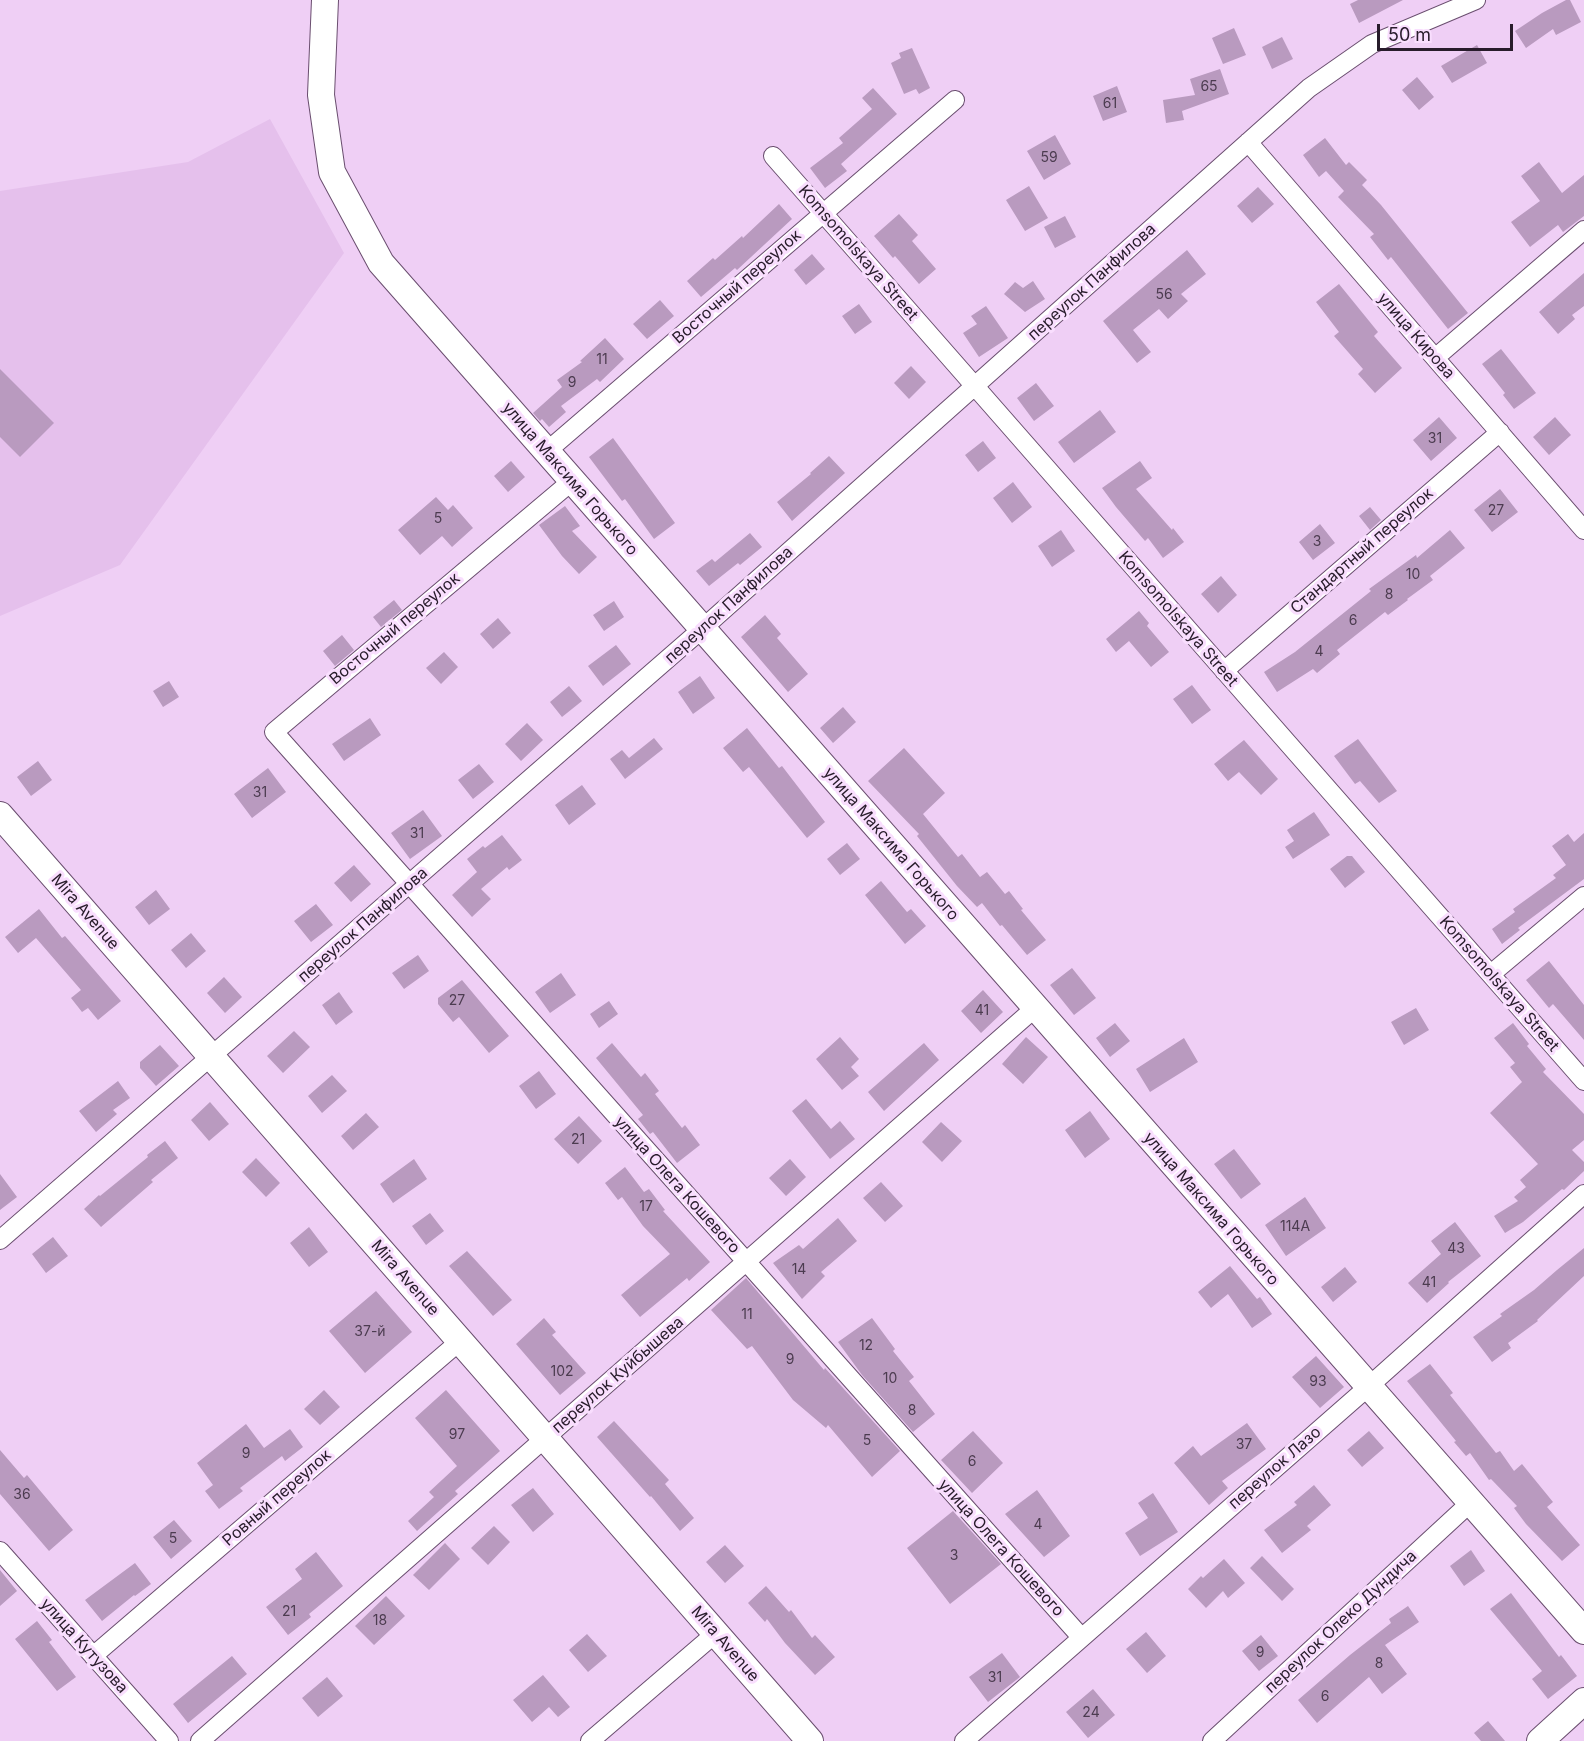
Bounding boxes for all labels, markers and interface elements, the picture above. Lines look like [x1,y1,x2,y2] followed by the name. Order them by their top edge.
[1380,12,1516,50] scale bar
[1388,24,1431,45] text: 50 m
[1200,79,1218,95] house number: 65
[1103,96,1117,112] house number: 61
[1040,150,1058,166] house number: 59
[794,182,922,324] street label: Komsomolskaya Street
[1024,220,1160,344] street label: переулок Панфилова
[669,226,805,348] street label: Восточный переулок
[1155,287,1173,303] house number: 56
[1373,289,1459,383] street label: улица Кирова
[596,352,608,368] house number: 11
[568,375,576,391] house number: 9
[498,398,642,560] street label: улица Максима Горького
[1428,431,1442,447] house number: 31
[1287,484,1437,618] street label: Стандартный переулок
[1488,503,1504,519] house number: 27
[434,511,442,527] house number: 5
[1313,534,1321,550] house number: 3
[661,543,797,667] street label: переулок Панфилова
[1114,548,1242,690] street label: Komsomolskaya Street
[1406,567,1420,583] house number: 10
[326,569,464,689] street label: Восточный переулок
[1385,587,1393,603] house number: 8
[1349,613,1357,629] house number: 6
[1314,644,1324,660] house number: 4
[819,763,963,925] street label: улица Максима Горького
[253,785,267,801] house number: 31
[410,826,424,842] house number: 31
[294,863,432,987] street label: переулок Панфилова
[47,870,123,954] street label: Mira Avenue
[1435,913,1563,1055] street label: Komsomolskaya Street
[449,993,465,1009] house number: 27
[975,1003,989,1019] house number: 41
[610,1112,744,1258] street label: улица Олега Кошевого
[1139,1128,1283,1290] street label: улица Максима Горького
[571,1132,585,1148] house number: 21
[639,1199,653,1215] house number: 17
[1280,1219,1310,1235] house number: 114А
[367,1236,443,1320] street label: Mira Avenue
[1447,1241,1465,1257] house number: 43
[792,1262,806,1278] house number: 14
[1422,1275,1436,1291] house number: 41
[741,1307,753,1323] house number: 11
[548,1313,688,1437] street label: переулок Куйбышева
[354,1324,386,1340] house number: 37-й
[859,1338,873,1354] house number: 12
[786,1352,794,1368] house number: 9
[550,1364,574,1380] house number: 102
[883,1371,897,1387] house number: 10
[1309,1374,1327,1390] house number: 93
[908,1403,916,1419] house number: 8
[1225,1423,1325,1513] street label: переулок Лазо
[449,1427,465,1443] house number: 97
[863,1433,871,1449] house number: 5
[1236,1437,1252,1453] house number: 37
[219,1446,335,1550] street label: Ровный переулок
[242,1446,250,1462] house number: 9
[968,1454,976,1470] house number: 6
[934,1475,1068,1621] street label: улица Олега Кошевого
[13,1487,31,1503] house number: 36
[1033,1517,1043,1533] house number: 4
[169,1531,177,1547] house number: 5
[1261,1547,1421,1697] street label: переулок Олеко Дундича
[950,1548,958,1564] house number: 3
[36,1595,132,1697] street label: улица Кутузова
[687,1602,763,1686] street label: Mira Avenue
[282,1604,296,1620] house number: 21
[373,1613,387,1629] house number: 18
[1256,1645,1264,1661] house number: 9
[1375,1656,1383,1672] house number: 8
[988,1670,1002,1686] house number: 31
[1321,1689,1329,1705] house number: 6
[1082,1705,1100,1721] house number: 24

